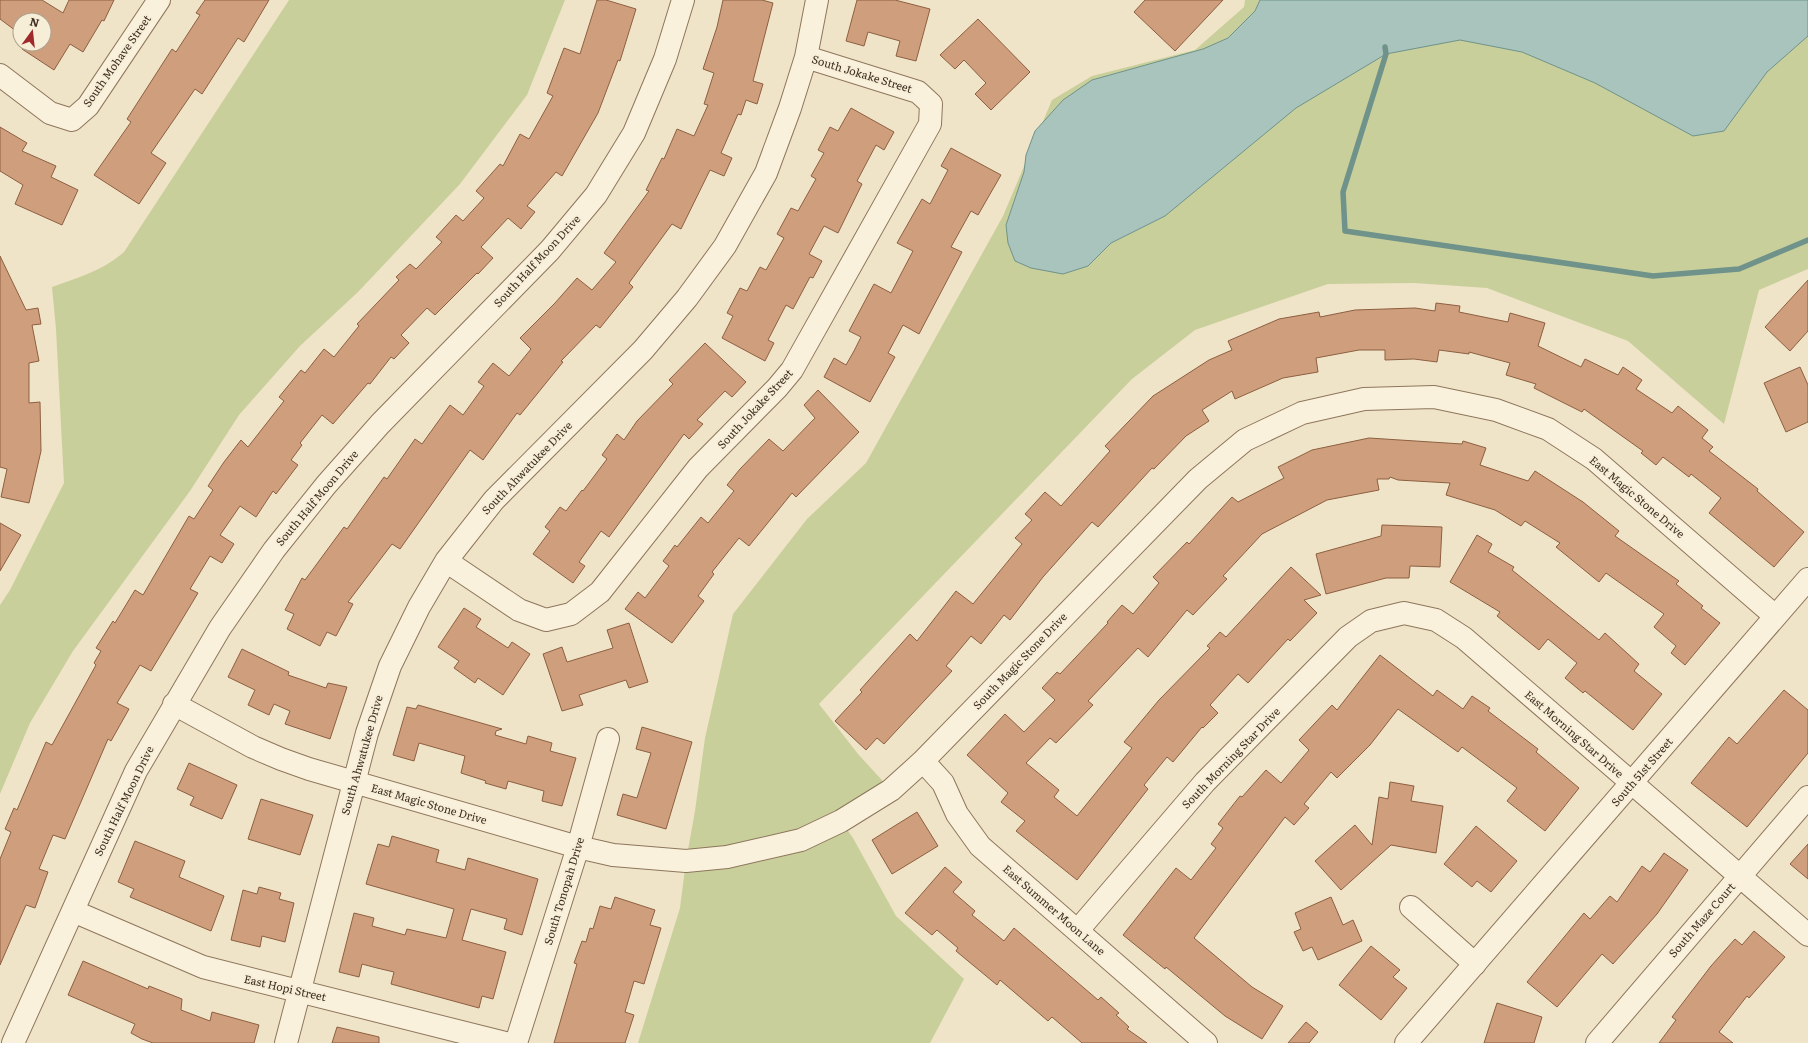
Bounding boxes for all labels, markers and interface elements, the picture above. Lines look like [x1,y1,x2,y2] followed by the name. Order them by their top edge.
[78,11,154,110] street label: South Mohave Street
[12,12,52,52] north arrow
[28,12,41,30] text: N
[810,50,915,96] street label: South Jokake Street
[489,210,584,310] street label: South Half Moon Drive
[713,364,796,452] street label: South Jokake Street
[478,417,575,517] street label: South Ahwatukee Drive
[271,446,361,549] street label: South Half Moon Drive
[1587,452,1689,541] street label: East Magic Stone Drive
[969,608,1070,712] street label: South Magic Stone Drive
[1522,686,1628,781] street label: East Morning Star Drive
[336,693,386,816] street label: South Ahwatukee Drive
[1178,703,1283,812] street label: South Morning Star Drive
[1607,733,1676,809] street label: South 51st Street
[89,742,157,858] street label: South Half Moon Drive
[369,779,489,827] street label: East Magic Stone Drive
[539,835,587,947] street label: South Tonopah Drive
[1000,860,1109,958] street label: East Summer Moon Lane
[1664,878,1739,960] street label: South Maze Court
[243,970,328,1004] street label: East Hopi Street

